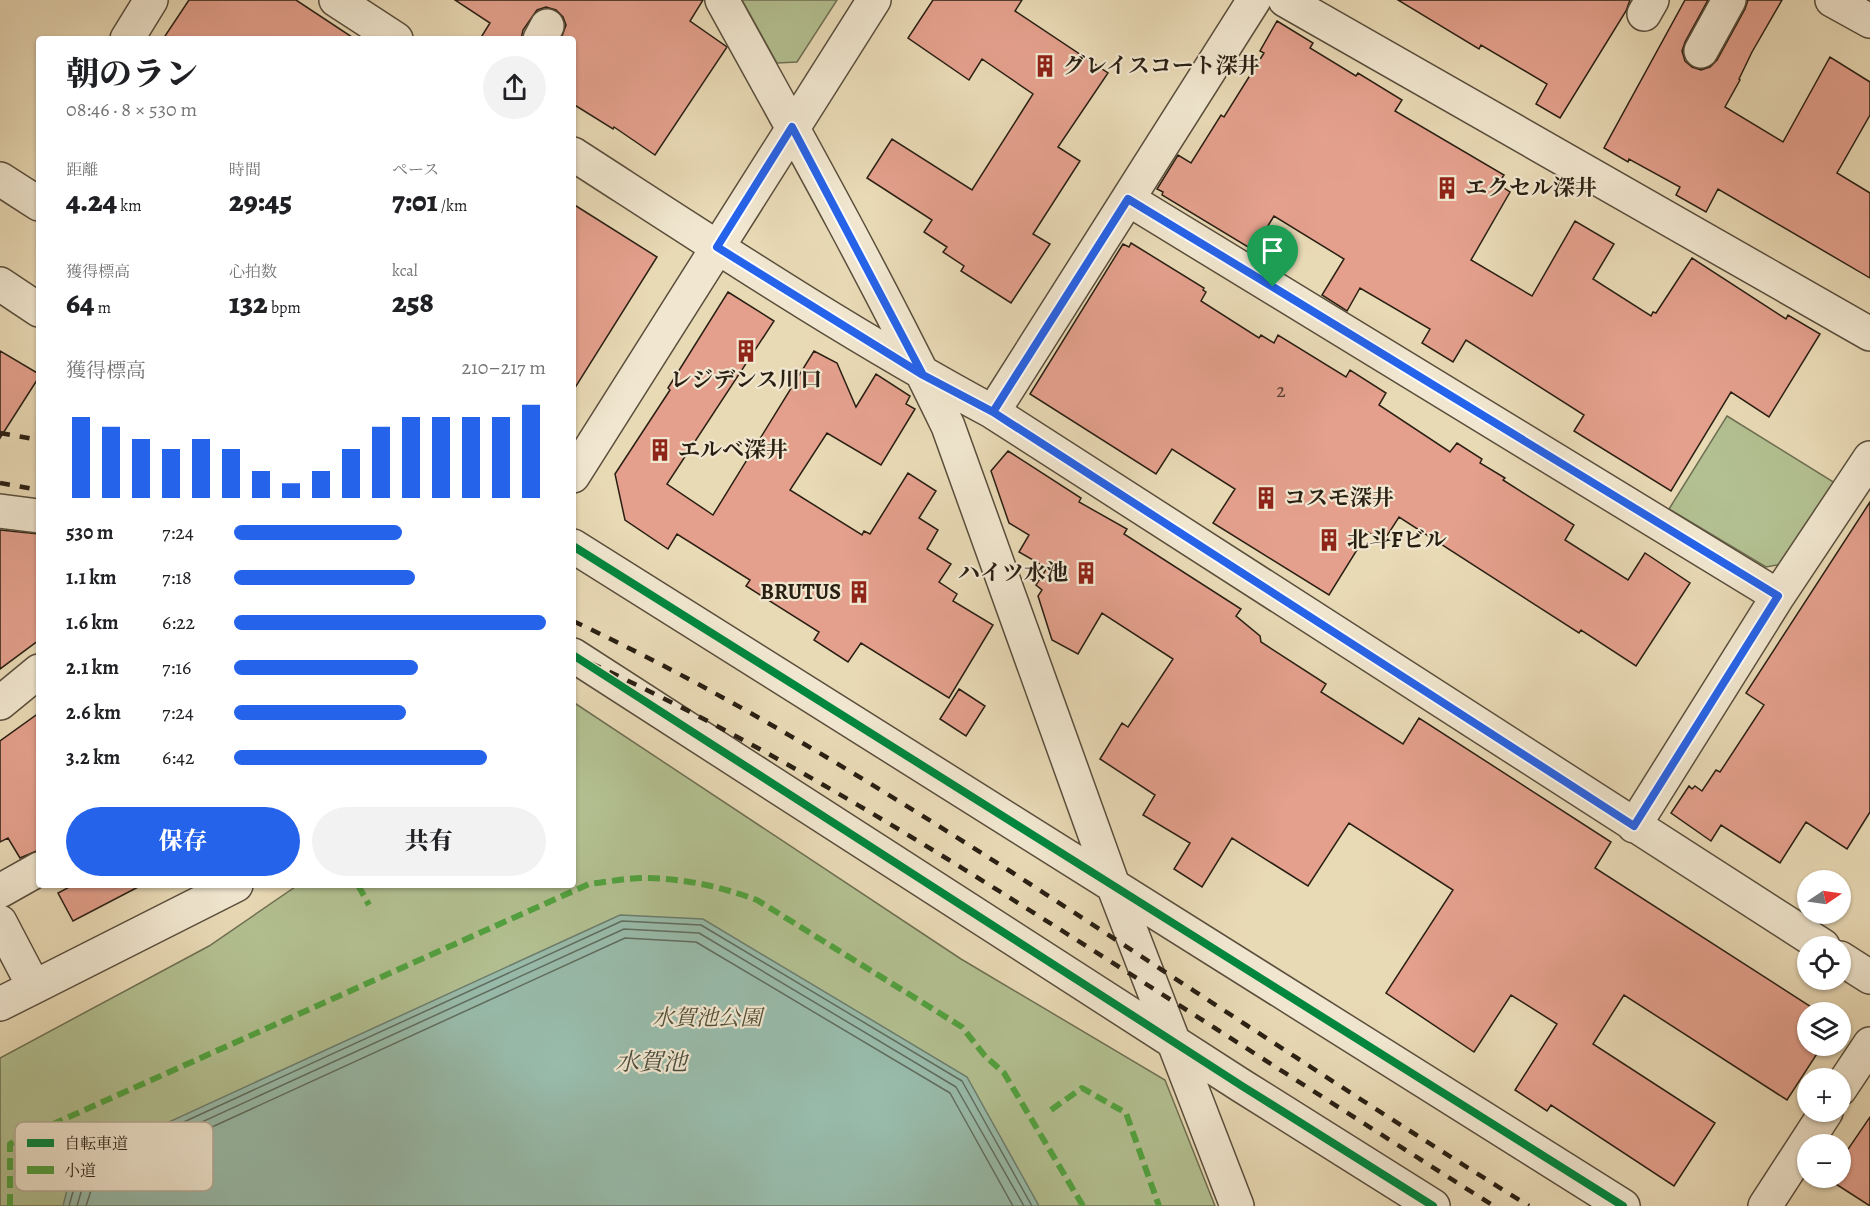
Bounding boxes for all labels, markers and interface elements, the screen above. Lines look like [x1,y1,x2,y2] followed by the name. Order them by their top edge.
[66,51,198,96] text: 朝のラン
[1063,51,1260,81] place label: グレイスコート深井
[1032,53,1058,79] building icon: グレイスコート深井
[483,56,546,119] button: share
[66,96,197,123] text: 08:46 · 8 × 530 m
[66,159,98,181] text: 距離
[229,159,261,181] text: 時間
[392,159,439,181] text: ペース
[1465,173,1597,203] place label: エクセル深井
[1434,175,1460,201] building icon: エクセル深井
[66,181,117,221] text: 4.24
[229,181,292,221] text: 29:45
[392,181,438,221] text: 7:01
[117,195,142,217] text: km
[438,195,467,217] text: /km
[1247,225,1298,287] pin
[1256,234,1289,267] icon: arrive
[392,260,418,282] text: kcal
[66,261,130,283] text: 獲得標高
[229,261,277,283] text: 心拍数
[392,282,434,322] text: 258
[66,283,94,323] text: 64
[229,283,268,323] text: 132
[94,297,111,319] text: m
[268,297,301,319] text: bpm
[733,338,759,364] building icon: レジデンス川口
[462,354,546,381] text: 210–217 m
[66,357,146,384] text: 獲得標高
[670,365,822,395] place label: レジデンス川口
[1276,377,1286,404] house number: 2
[678,435,788,465] place label: エルベ深井
[647,437,673,463] building icon: エルベ深井
[1284,483,1394,513] place label: コスモ深井
[1253,485,1279,511] building icon: コスモ深井
[66,519,113,546] text: 530 m
[162,519,194,546] text: 7:24
[1347,525,1447,555] place label: 北斗Fビル
[1316,527,1342,553] building icon: 北斗Fビル
[958,558,1068,588] place label: ハイツ水池
[1073,560,1099,586] building icon: ハイツ水池
[66,564,116,591] text: 1.1 km
[162,564,192,591] text: 7:18
[760,577,841,607] place label: BRUTUS
[846,579,872,605] building icon: BRUTUS
[66,609,119,636] text: 1.6 km
[162,609,195,636] text: 6:22
[66,654,119,681] text: 2.1 km
[162,654,191,681] text: 7:16
[66,699,121,726] text: 2.6 km
[162,699,194,726] text: 7:24
[66,744,120,771] text: 3.2 km
[162,744,195,771] text: 6:42
[66,807,300,876] button: 保存
[312,807,546,876] button: 共有
[1797,870,1851,924] north arrow
[1797,870,1851,1188] map controls
[1797,936,1851,990] button: locate
[1797,1002,1851,1056] button: layers
[652,1003,765,1033] park label: 水賀池公園
[615,1046,690,1078] water label: 水賀池
[1797,1068,1851,1122] button: +
[15,1122,213,1191] legend
[64,1133,128,1155] text: 自転車道
[1797,1134,1851,1188] button: −
[64,1160,96,1182] text: 小道

